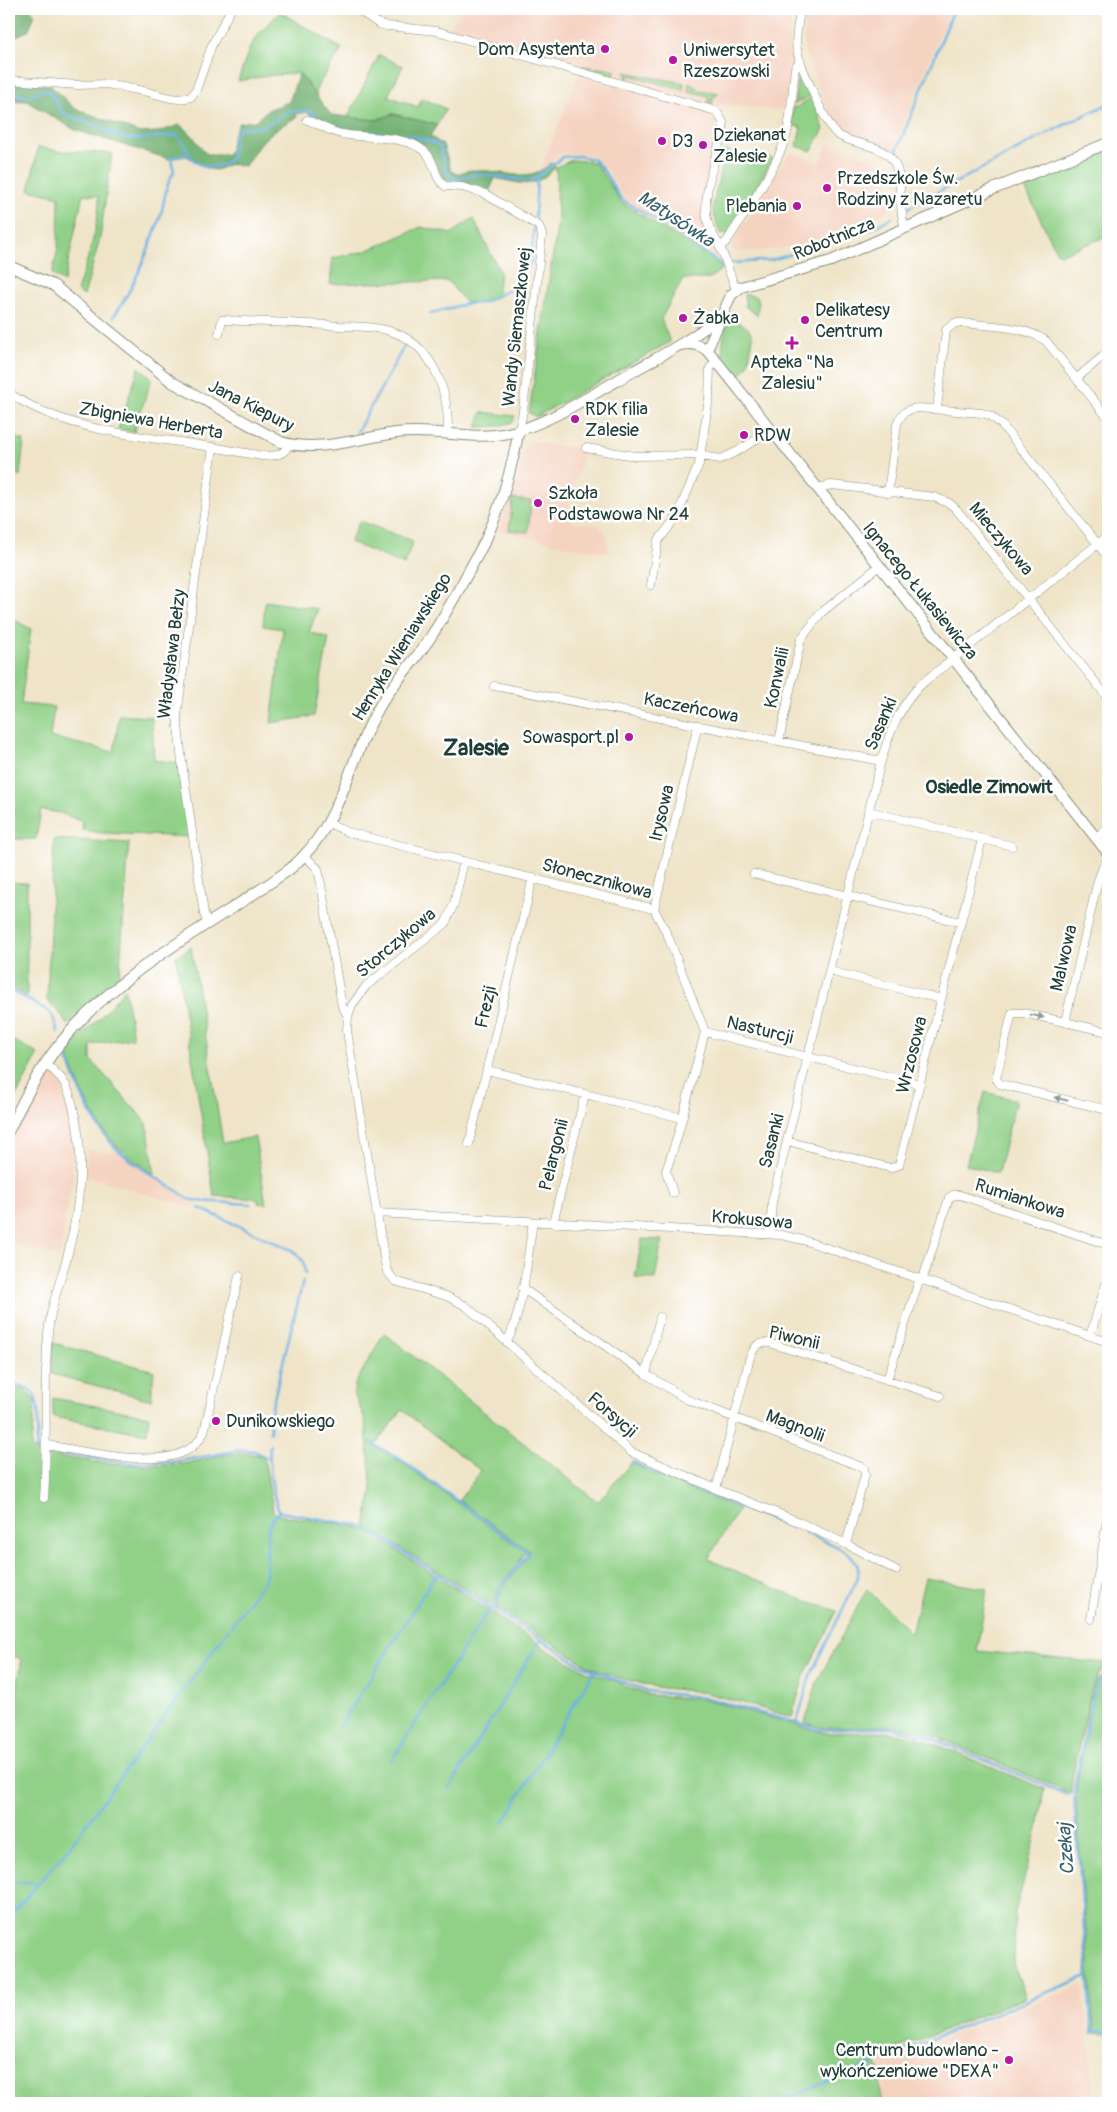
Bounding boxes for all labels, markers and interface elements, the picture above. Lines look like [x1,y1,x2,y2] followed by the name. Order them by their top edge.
[478,38,595,61] place label: Dom Asystenta
[683,39,776,83] place label: Uniwersytet Rzeszowski
[599,43,611,55] marker: Dom Asystenta
[667,54,679,66] marker: Uniwersytet Rzeszowski
[713,124,787,168] place label: Dziekanat Zalesie
[672,130,693,153] place label: D3
[656,135,668,147] marker: D3
[697,139,709,151] marker: Dziekanat Zalesie
[837,167,983,211] place label: Przedszkole Św. Rodziny z Nazaretu
[821,182,833,194] marker: Przedszkole Św. Rodziny z Nazaretu
[633,185,720,253] water label: Matysówka
[725,195,787,218] place label: Plebania
[791,200,803,212] marker: Plebania
[790,212,878,266] street label: Robotnicza
[497,246,537,408] street label: Wandy Siemaszkowej
[815,299,890,343] place label: Delikatesy Centrum
[693,307,739,330] place label: Żabka
[677,312,689,324] marker: Żabka
[799,314,811,326] marker: Delikatesy Centrum
[786,337,798,349] marker: Apteka "Na Zalesiu"
[750,351,834,395] place label: Apteka "Na Zalesiu"
[204,375,298,438] street label: Jana Kiepury
[77,397,225,445] street label: Zbigniewa Herberta
[585,398,648,442] place label: RDK filia Zalesie
[569,413,581,425] marker: RDK filia Zalesie
[754,424,791,447] place label: RDW
[738,429,750,441] marker: RDW
[548,482,690,526] place label: Szkoła Podstawowa Nr 24
[532,497,544,509] marker: Szkoła Podstawowa Nr 24
[964,498,1038,580] street label: Mieczykowa
[857,517,983,665] street label: Ignacego Łukasiewicza
[347,568,457,725] street label: Henryka Wieniawskiego
[153,588,191,720] street label: Władysława Bełzy
[759,645,795,711] street label: Konwalii
[642,688,740,728] street label: Kaczeńcowa
[860,694,902,754] street label: Sasanki
[522,726,619,749] place label: Sowasport.pl
[623,731,635,743] marker: Sowasport.pl
[443,734,510,762] district label: Zalesie
[925,775,1054,799] district label: Osiedle Zimowit
[644,783,680,843] street label: Irysowa
[539,853,655,905] street label: Słonecznikowa
[351,903,441,983] street label: Storczykowa
[1045,922,1083,994] street label: Malwowa
[470,984,502,1030] street label: Frezji
[724,1011,796,1049] street label: Nasturcji
[1030,1012,1045,1020] one-way arrow
[891,1014,933,1096] street label: Wrzosowa
[1053,1095,1068,1103] one-way arrow
[754,1111,790,1171] street label: Sasanki
[534,1117,574,1193] street label: Pelargonii
[972,1174,1068,1224] street label: Rumiankowa
[711,1205,793,1235] street label: Krokusowa
[766,1321,822,1355] street label: Piwonii
[582,1387,642,1443] street label: Forsycji
[762,1404,828,1448] street label: Magnolii
[226,1410,335,1433] place label: Dunikowskiego
[210,1415,222,1427] marker: Dunikowskiego
[1052,1820,1080,1876] water label: Czekaj
[820,2039,999,2083] place label: Centrum budowlano - wykończeniowe "DEXA"
[1003,2054,1015,2066] marker: Centrum budowlano - wykończeniowe "DEXA"

